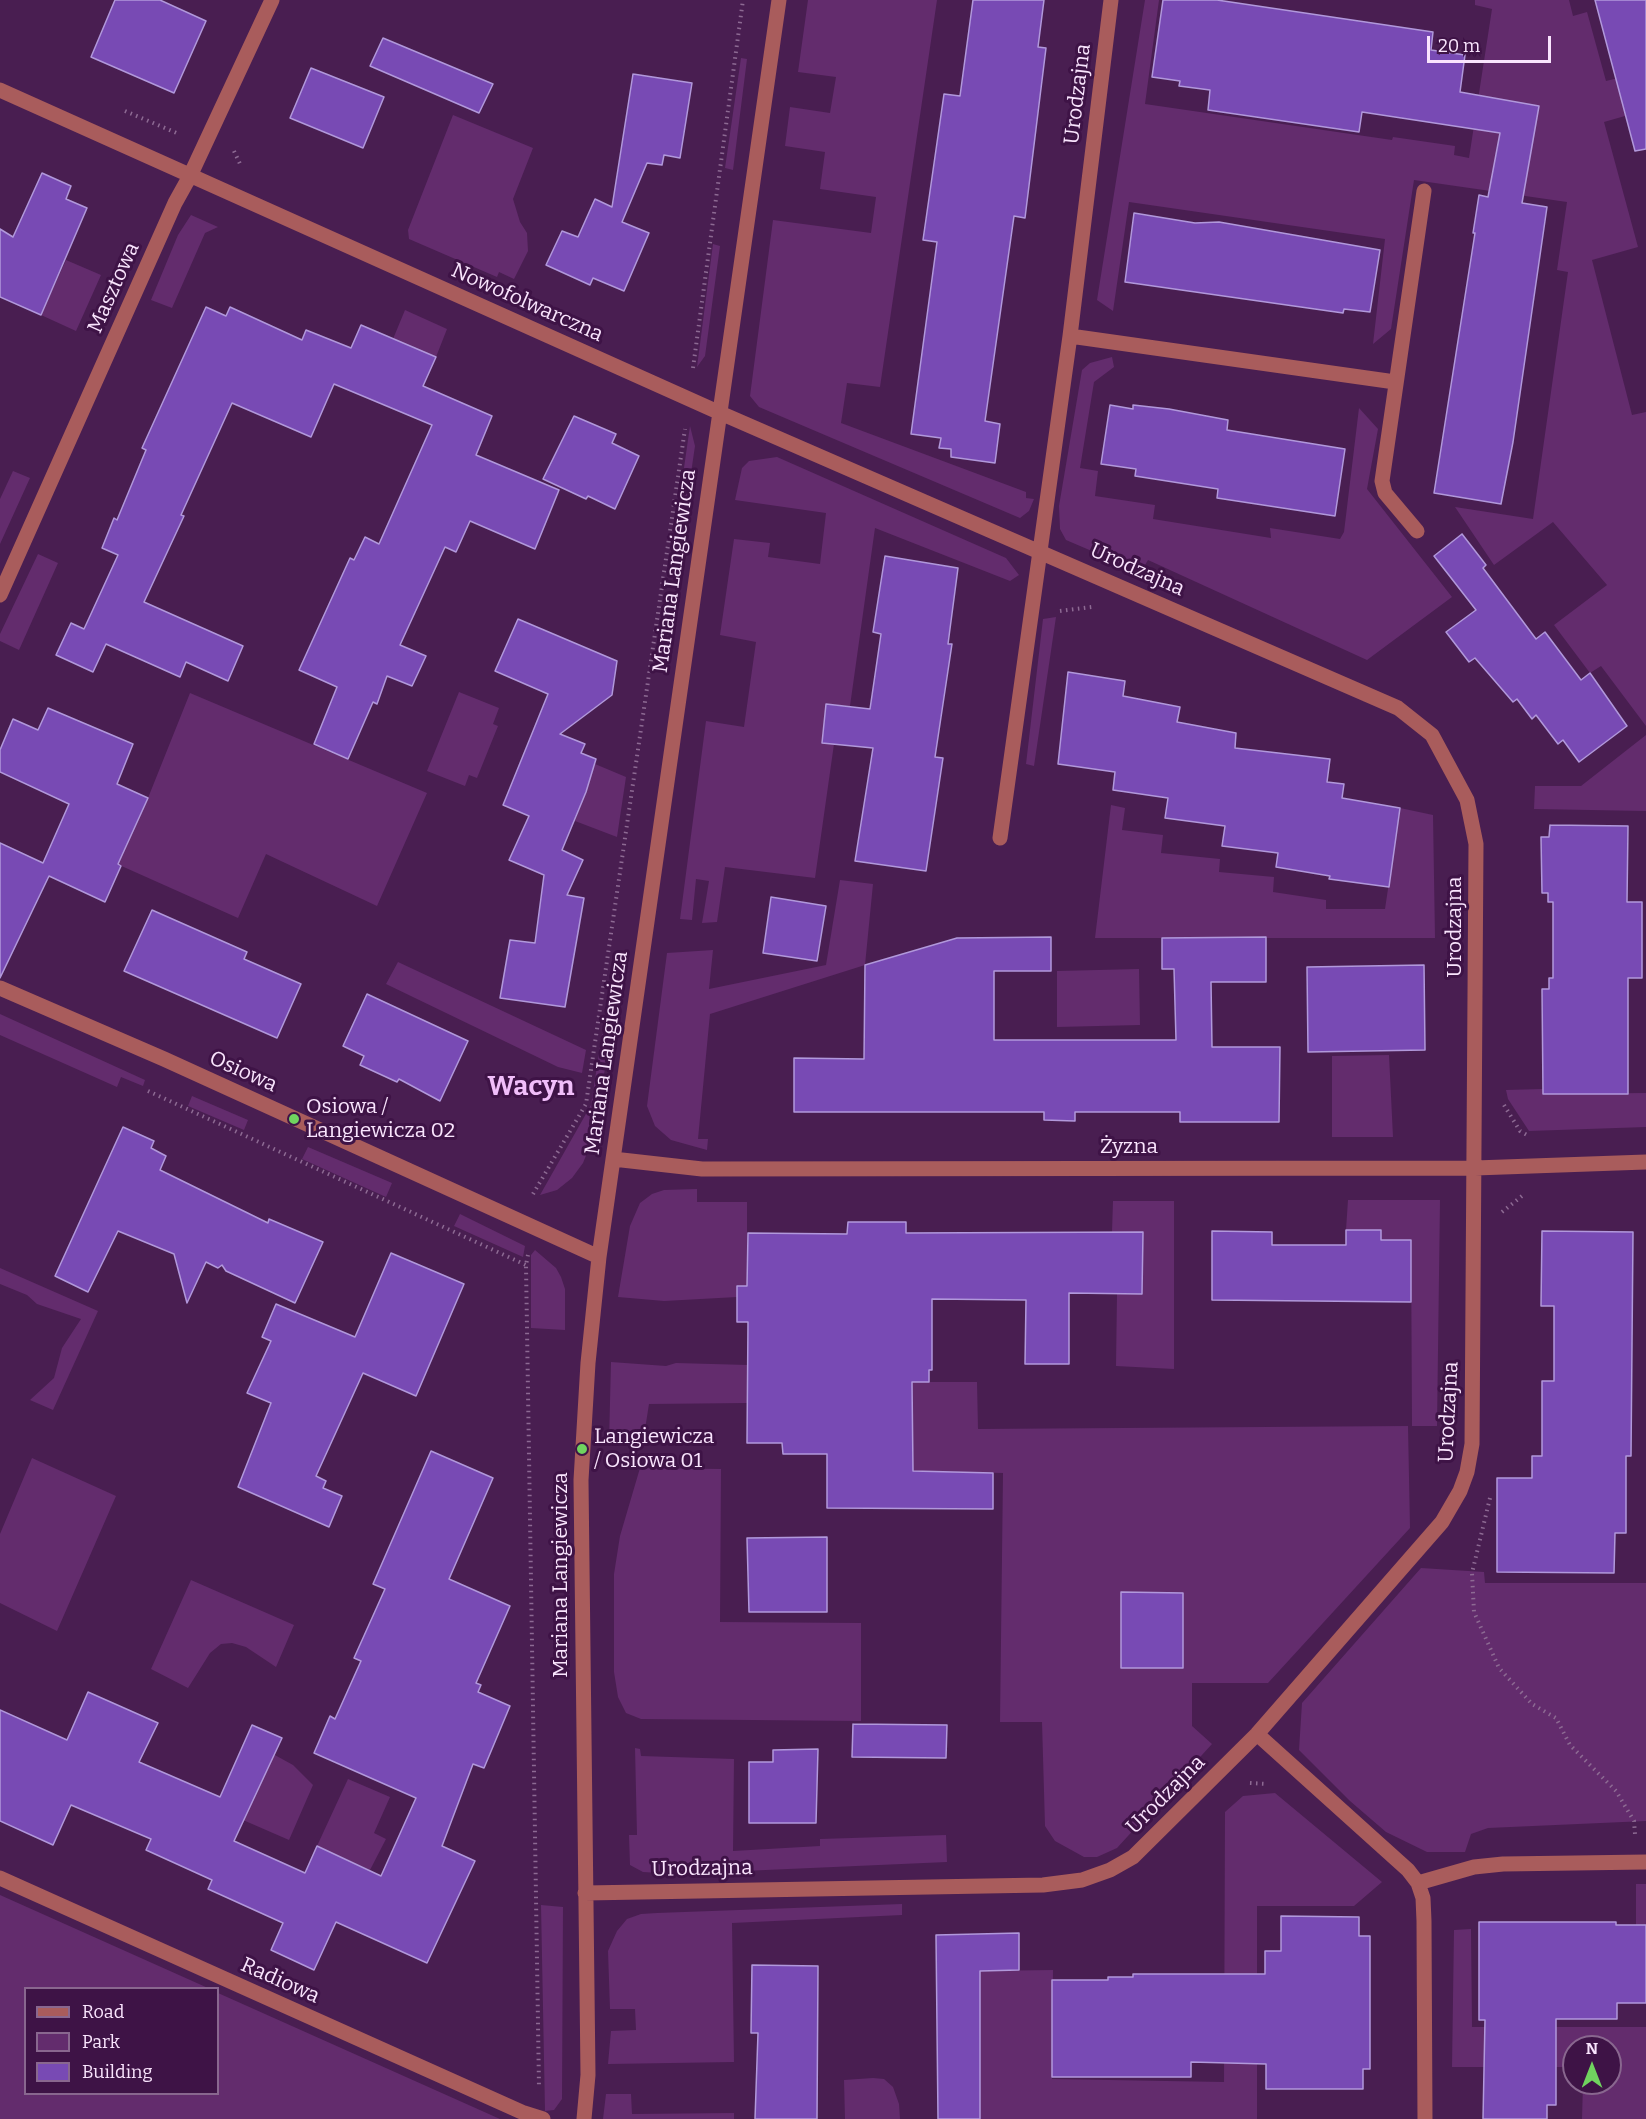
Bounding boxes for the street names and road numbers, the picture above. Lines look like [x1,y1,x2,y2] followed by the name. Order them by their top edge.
[1059,42,1097,146] street label: Urodzajna
[83,239,145,337] street label: Masztowa
[447,258,607,348] street label: Nowofolwarczna
[648,468,702,674] street label: Mariana Langiewicza
[1086,538,1188,602] street label: Urodzajna
[1442,876,1468,978] street label: Urodzajna
[580,950,634,1156] street label: Mariana Langiewicza
[205,1046,281,1098] street label: Osiowa
[1100,1134,1158,1160] street label: Żyzna
[1434,1361,1464,1463] street label: Urodzajna
[548,1472,574,1678] street label: Mariana Langiewicza
[1121,1750,1211,1840] street label: Urodzajna
[651,1856,753,1882] street label: Urodzajna
[237,1953,323,2009] street label: Radiowa

